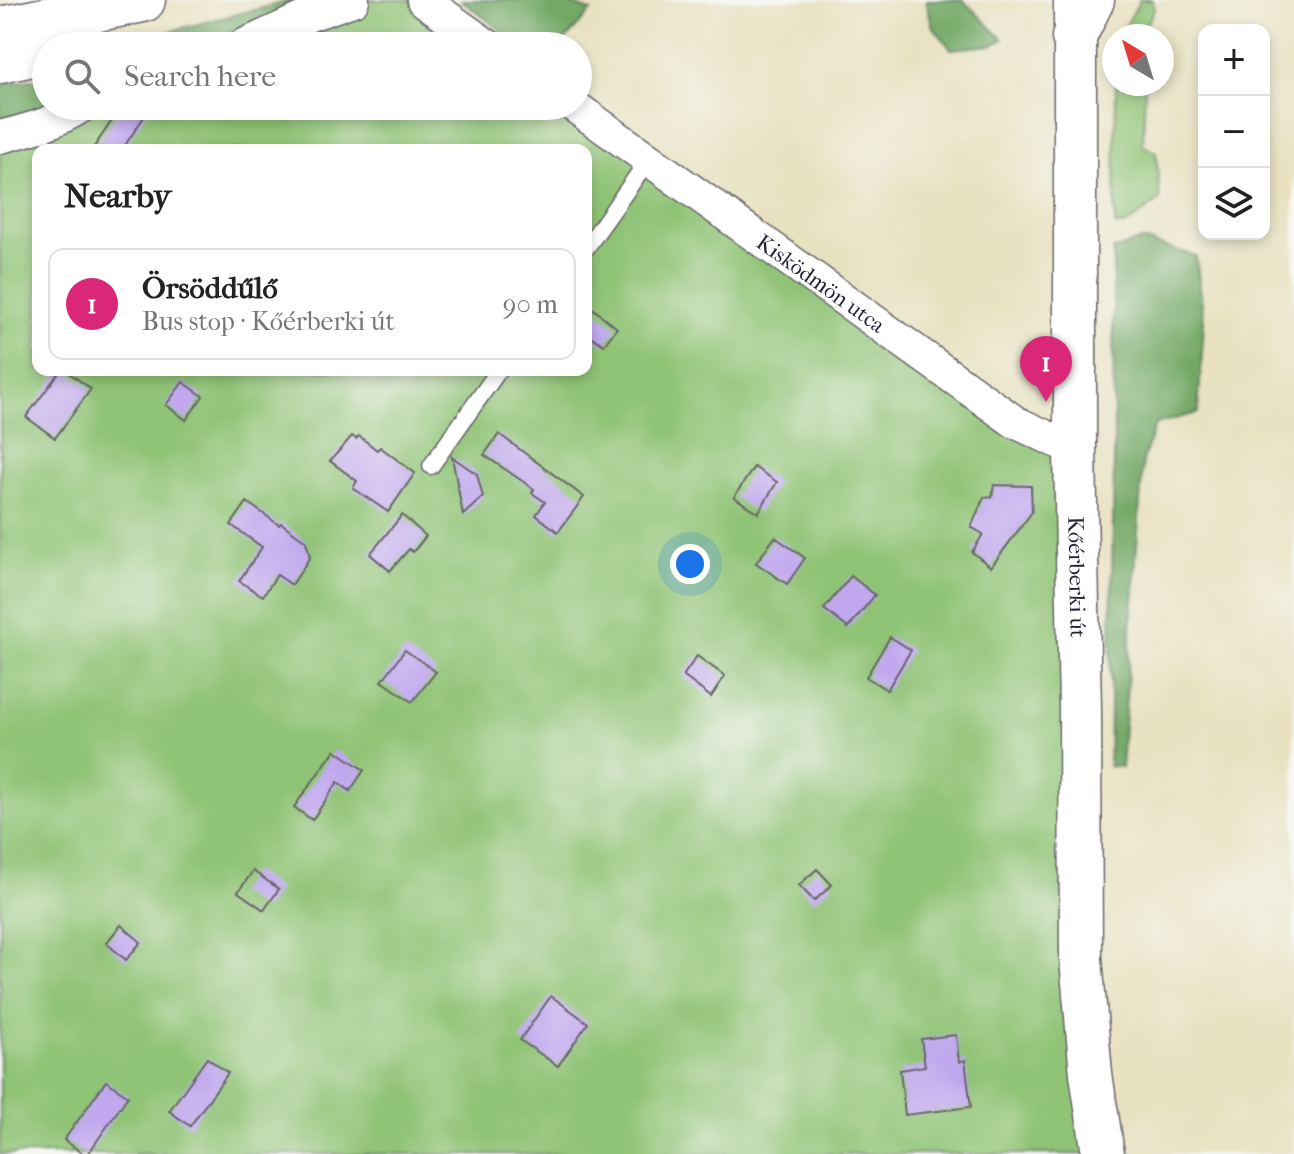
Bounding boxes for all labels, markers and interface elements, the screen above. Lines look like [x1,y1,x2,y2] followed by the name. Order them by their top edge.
[1102,24,1174,96] north arrow
[1198,24,1270,240] map controls
[1198,24,1270,96] button: +
[32,32,592,120] search box
[60,54,104,98] icon: search
[124,59,276,94] text: Search here
[1198,96,1270,168] button: −
[1198,168,1270,240] button: layers
[64,176,171,216] text: Nearby
[751,229,890,339] street label: Kisködmön utca
[142,271,278,306] text: Örsöddűlő
[87,289,97,320] text: 1
[503,289,558,320] text: 90 m
[142,306,395,337] text: Bus stop · Kőérberki út
[1020,336,1072,402] pin: 1
[1062,516,1091,638] street label: Kőérberki út
[670,544,710,584] your location

